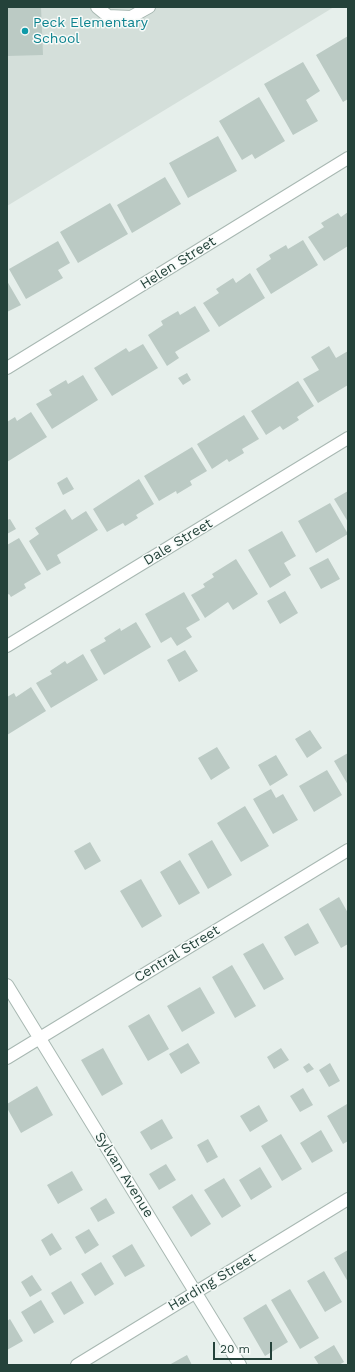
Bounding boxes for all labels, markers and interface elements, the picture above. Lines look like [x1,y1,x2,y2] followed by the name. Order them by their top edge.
[33,15,148,48] place label: Peck Elementary School
[20,26,30,36] marker: Peck Elementary School
[137,233,219,293] street label: Helen Street
[141,515,215,569] street label: Dale Street
[131,922,223,986] street label: Central Street
[91,1129,157,1221] street label: Sylvan Avenue
[165,1249,259,1315] street label: Harding Street
[215,1334,274,1360] scale bar
[220,1342,250,1356] text: 20 m

